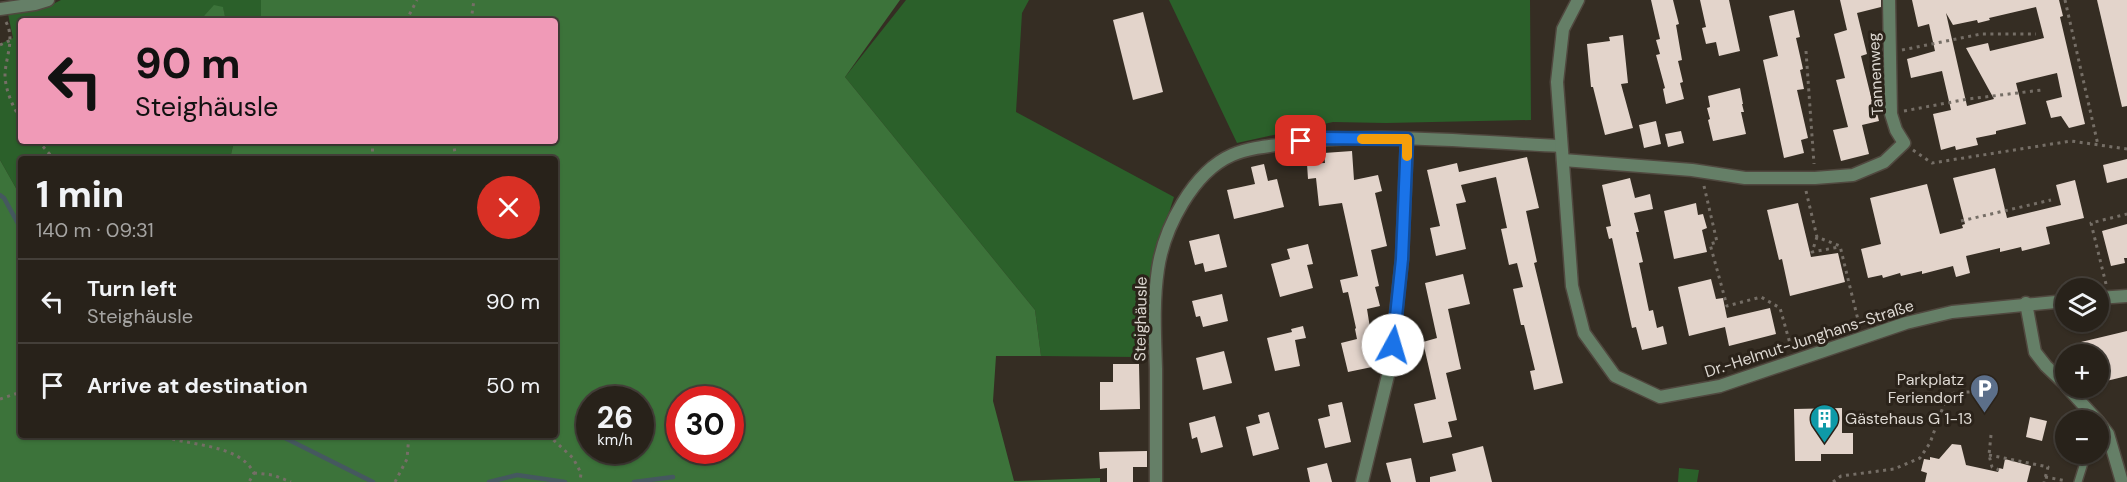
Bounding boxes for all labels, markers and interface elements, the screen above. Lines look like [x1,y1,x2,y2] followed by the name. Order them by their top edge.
[1863,32,1888,116] street label: Tannenweg
[135,36,241,91] text: 90 m
[36,42,114,120] icon: left
[135,89,278,124] text: Steighäusle
[1275,115,1326,166] pin
[1284,124,1317,157] icon: arrive
[36,171,124,218] text: 1 min
[477,176,540,239] button: close
[36,217,154,243] text: 140 m · 09:31
[87,274,177,303] text: Turn left
[1129,276,1152,362] street label: Steighäusle
[2055,278,2109,464] map controls
[2055,278,2109,332] button: layers
[36,285,69,318] icon: left
[486,287,540,316] text: 90 m
[1702,295,1916,382] street label: Dr.-Helmut-Junghans-Straße
[87,303,193,329] text: Steighäusle
[1361,313,1425,377] position arrow
[2055,344,2109,398] button: +
[36,369,69,402] icon: arrive
[1888,369,1964,408] place label: Parkplatz Feriendorf
[87,371,308,400] text: Arrive at destination
[486,371,540,400] text: 50 m
[1969,372,2001,414] parking icon: Parkplatz Feriendorf
[666,386,744,464] speed limit sign: 30
[597,398,633,437] text: 26
[1808,402,1840,444] building icon: Gästehaus G 1-13
[1845,408,1973,429] place label: Gästehaus G 1-13
[2055,410,2109,464] button: −
[597,430,633,450] text: km/h

